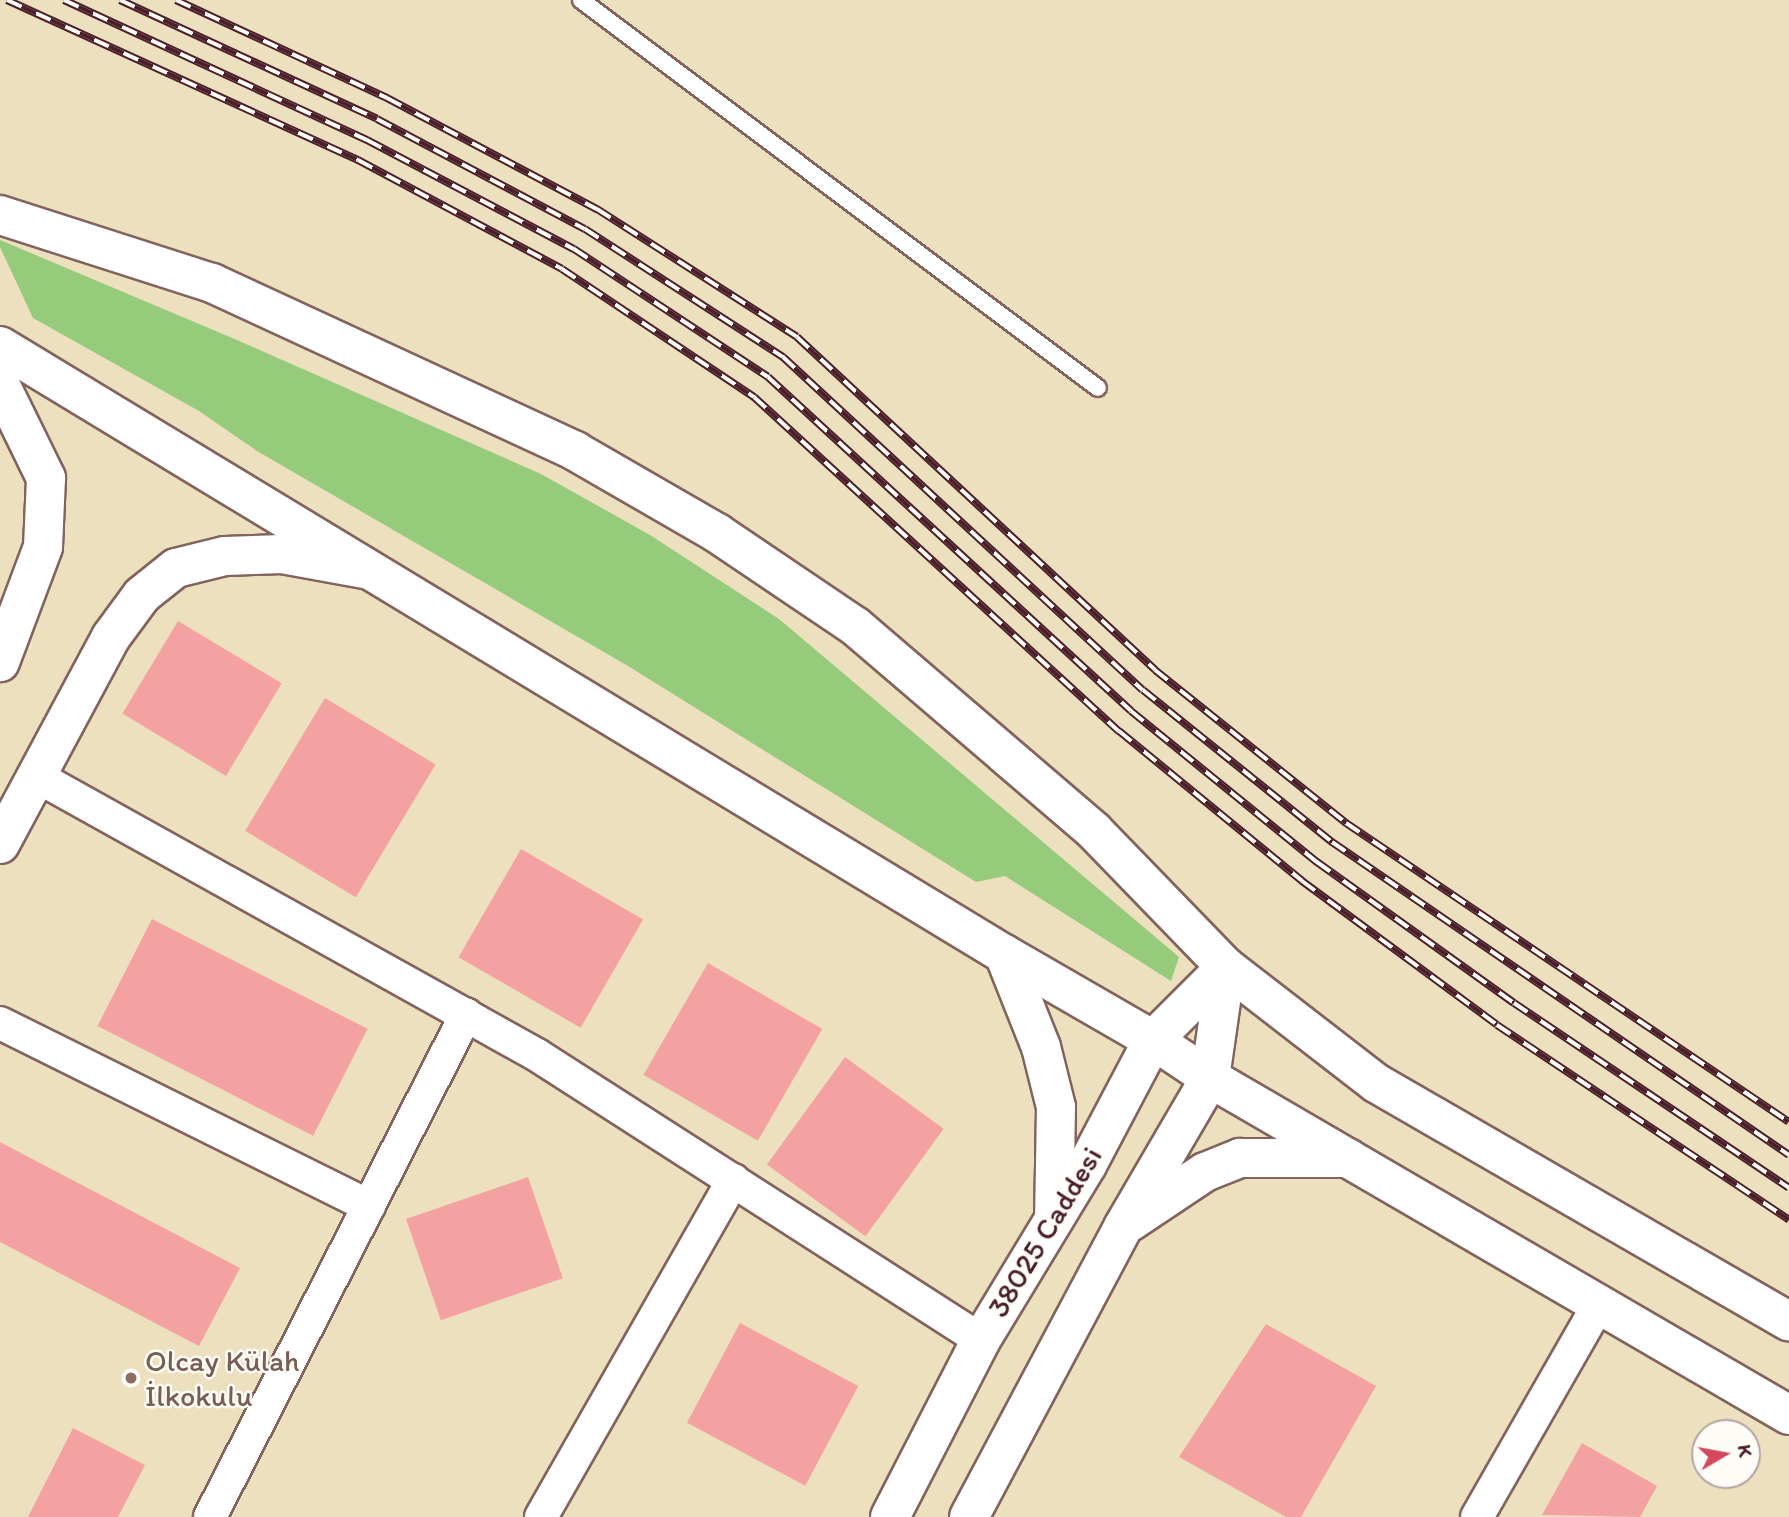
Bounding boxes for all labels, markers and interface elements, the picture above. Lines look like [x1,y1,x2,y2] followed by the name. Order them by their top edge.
[980,1140,1110,1324] street label: 38025 Caddesi
[145,1343,300,1414] place label: Olcay Külah İlkokulu
[123,1370,139,1386] marker: Olcay Külah İlkokulu
[1691,1419,1761,1489] north arrow
[1733,1443,1758,1459] text: K

